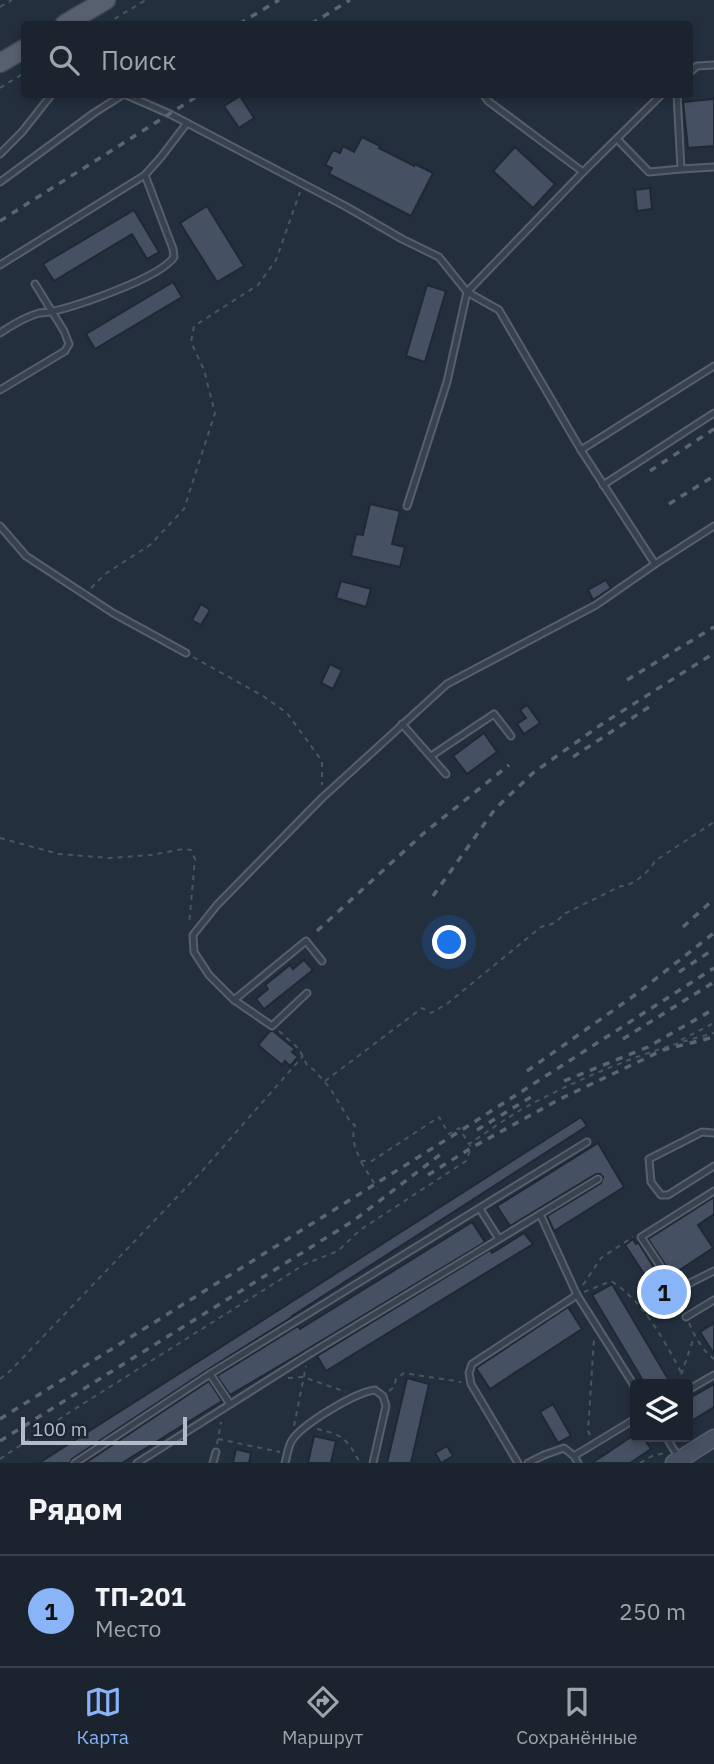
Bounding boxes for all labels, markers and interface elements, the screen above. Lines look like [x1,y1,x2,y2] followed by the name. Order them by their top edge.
[21,21,693,98] search box
[45,41,83,79] icon: search
[101,43,176,77] text: Поиск
[432,925,466,959] your location
[641,1266,687,1318] pin: 1
[630,1379,693,1442] map controls
[630,1379,693,1442] button: layers
[21,1414,187,1446] scale bar
[32,1417,87,1441] text: 100 m
[28,1489,123,1528] text: Рядом
[95,1579,186,1613] text: ТП-201
[44,1596,58,1626] text: 1
[619,1596,686,1626] text: 250 m
[95,1613,161,1643] text: Место
[77,1683,129,1749] tab: Карта
[282,1683,363,1749] tab: Маршрут
[516,1683,637,1749] tab: Сохранённые

